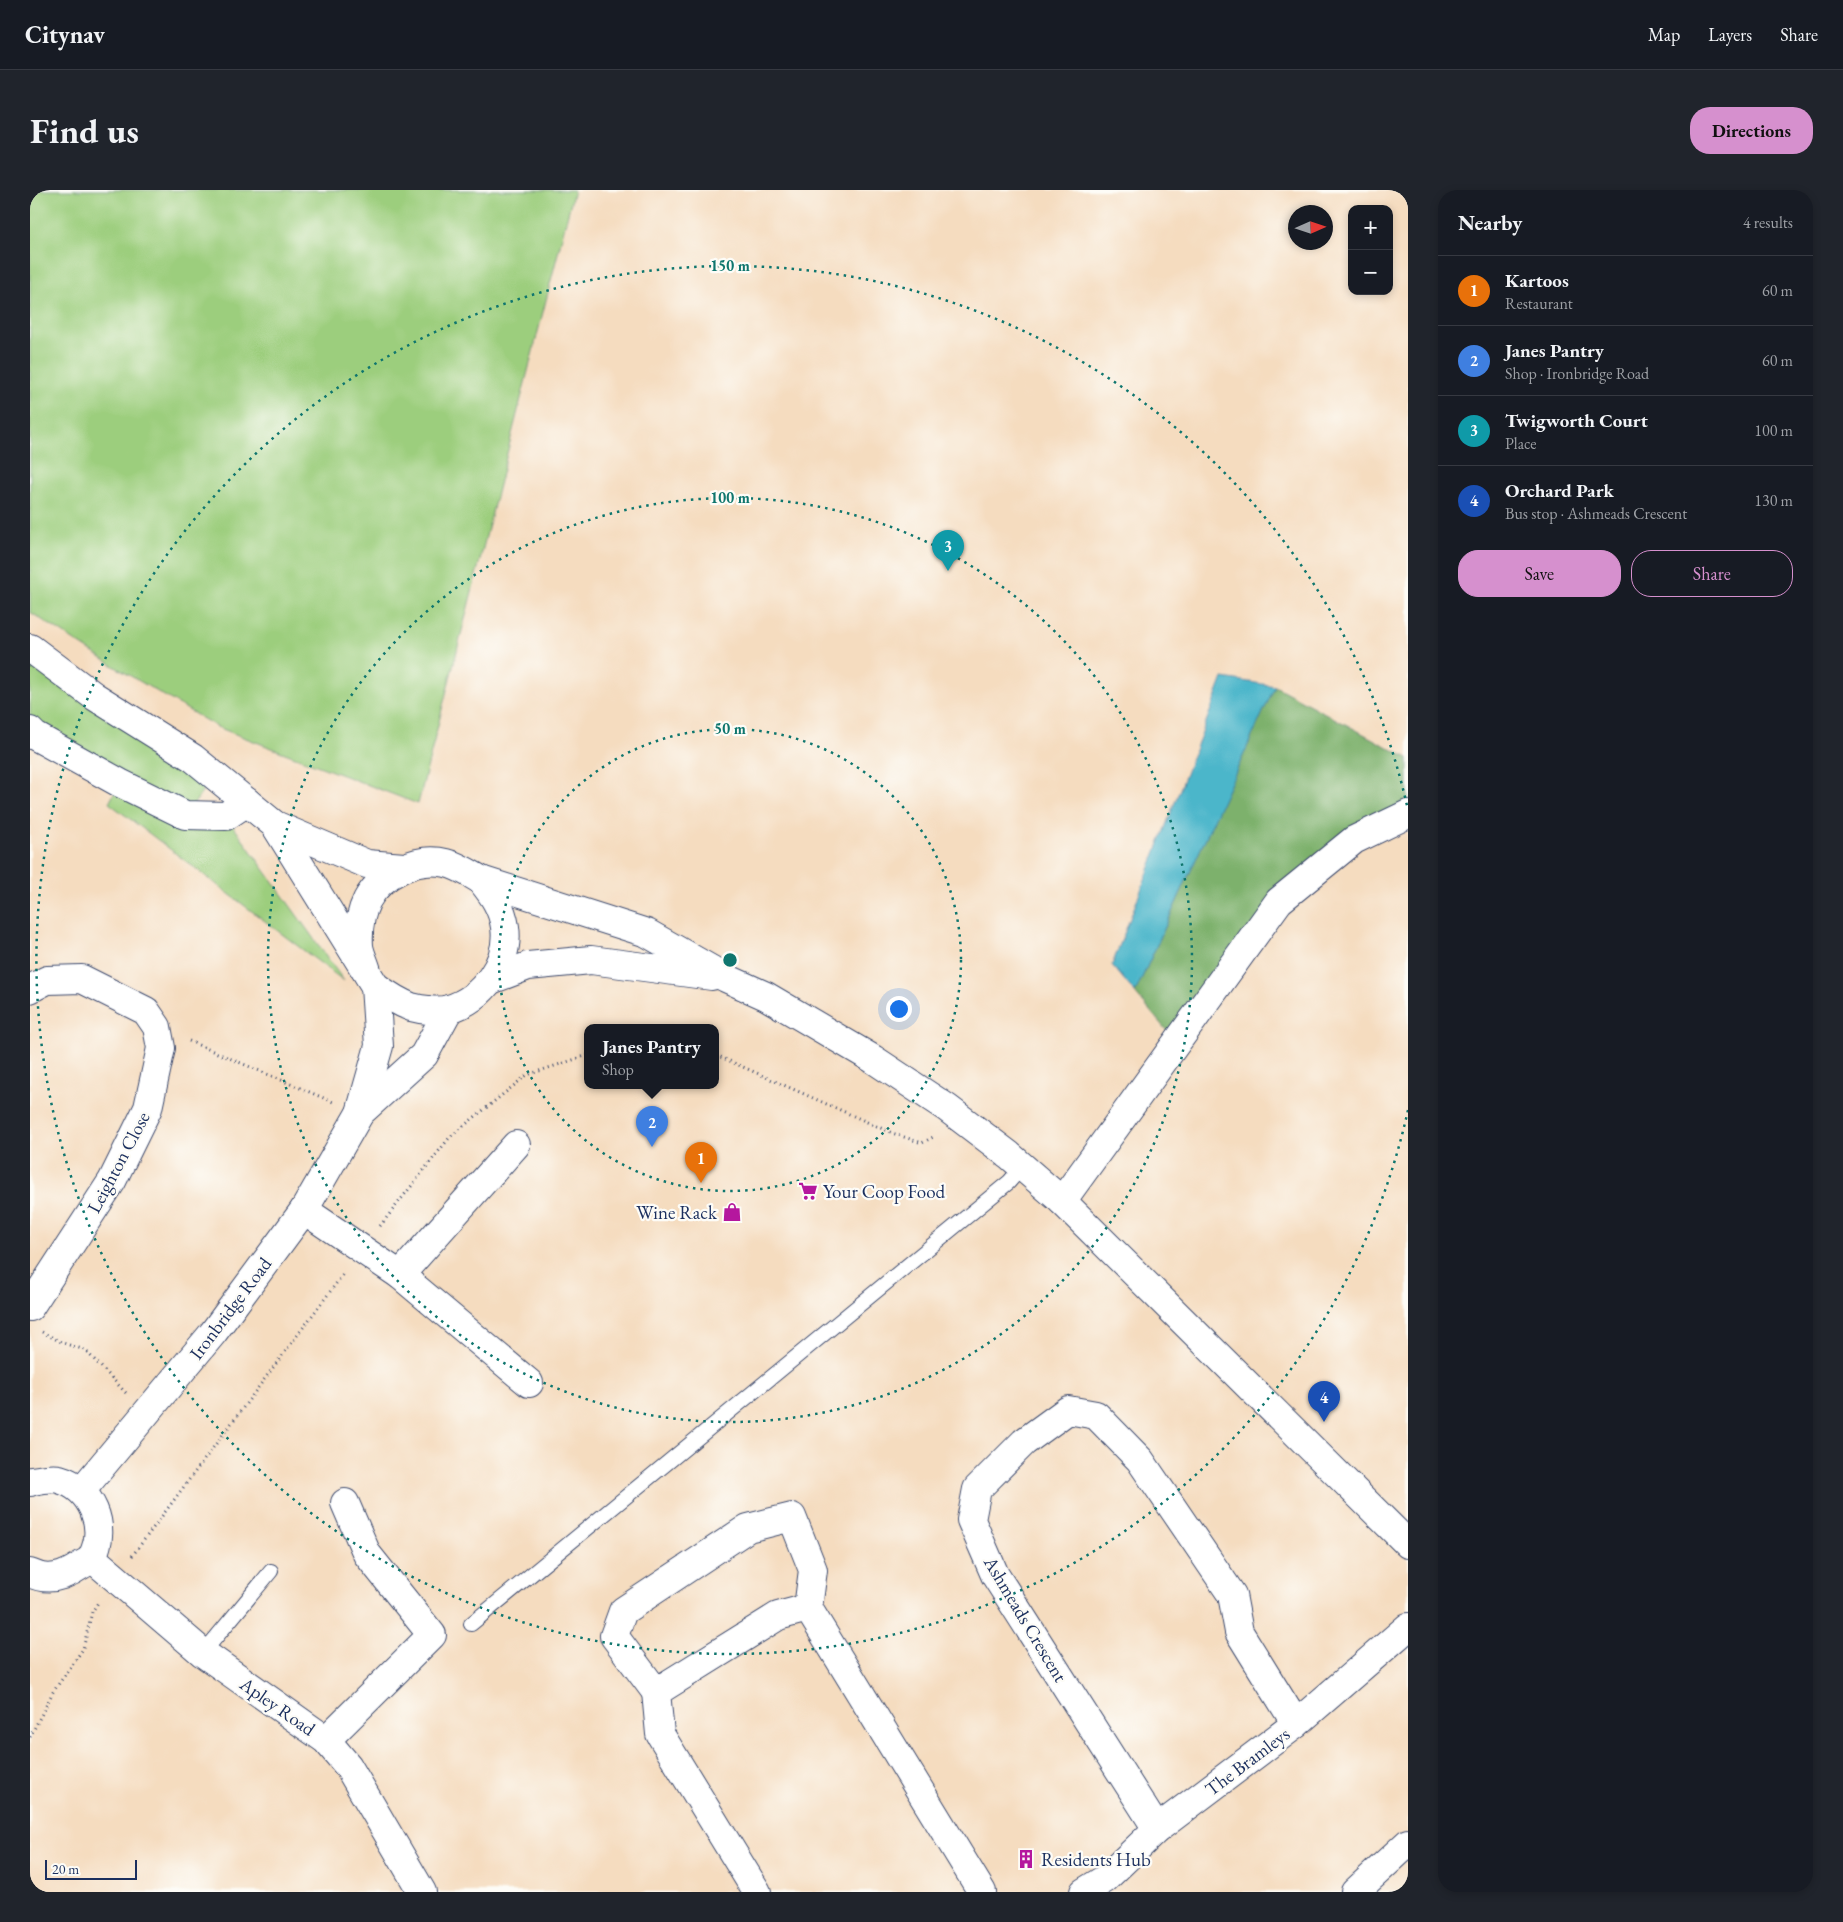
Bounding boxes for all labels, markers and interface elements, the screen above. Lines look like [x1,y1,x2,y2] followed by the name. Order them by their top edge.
[25,19,105,50] text: Citynav
[1648,23,1680,46] text: Map
[1708,23,1752,46] text: Layers
[1780,23,1818,46] text: Share
[1690,107,1813,154] button: Directions
[30,108,139,153] text: Find us
[1288,205,1333,250] north arrow
[1348,205,1393,295] map controls
[1348,205,1393,250] button: +
[1458,209,1522,236] text: Nearby
[1743,212,1793,233] text: 4 results
[1348,250,1393,295] button: −
[710,256,750,275] text: 150 m
[1505,268,1569,293] text: Kartoos
[1470,280,1478,301] text: 1
[1762,280,1793,301] text: 60 m
[1505,293,1573,314] text: Restaurant
[1505,338,1604,363] text: Janes Pantry
[1470,350,1478,371] text: 2
[1762,350,1793,371] text: 60 m
[1505,363,1649,384] text: Shop · Ironbridge Road
[1505,408,1648,433] text: Twigworth Court
[1470,420,1478,441] text: 3
[1754,420,1793,441] text: 100 m
[1505,433,1537,454] text: Place
[1505,478,1614,503] text: Orchard Park
[710,488,750,507] text: 100 m
[1470,490,1478,511] text: 4
[1754,490,1793,511] text: 130 m
[1505,503,1687,524] text: Bus stop · Ashmeads Crescent
[932,530,964,571] pin: 3
[1458,550,1621,597] button: Save
[1631,550,1793,597] button: Share
[714,719,746,738] text: 50 m
[721,951,739,969] centre of rings
[886,996,912,1022] your location
[584,1024,719,1089] popup
[602,1034,701,1059] text: Janes Pantry
[602,1059,634,1080] text: Shop
[636,1106,668,1147] pin: 2
[81,1107,156,1217] street label: Leighton Close
[685,1142,717,1183] pin: 1
[823,1179,946,1204] place label: Your Coop Food
[797,1180,819,1202] supermarket icon: Your Coop Food
[636,1200,718,1225] place label: Wine Rack
[721,1201,743,1223] shop icon: Wine Rack
[184,1252,277,1364] street label: Ironbridge Road
[1308,1381,1340,1422] pin: 4
[978,1551,1073,1687] street label: Ashmeads Crescent
[234,1671,321,1742] street label: Apley Road
[1200,1721,1295,1801] street label: The Bramleys
[1041,1847,1151,1872] place label: Residents Hub
[1015,1848,1037,1870] building icon: Residents Hub
[45,1857,138,1880] scale bar
[52,1860,79,1878] text: 20 m

